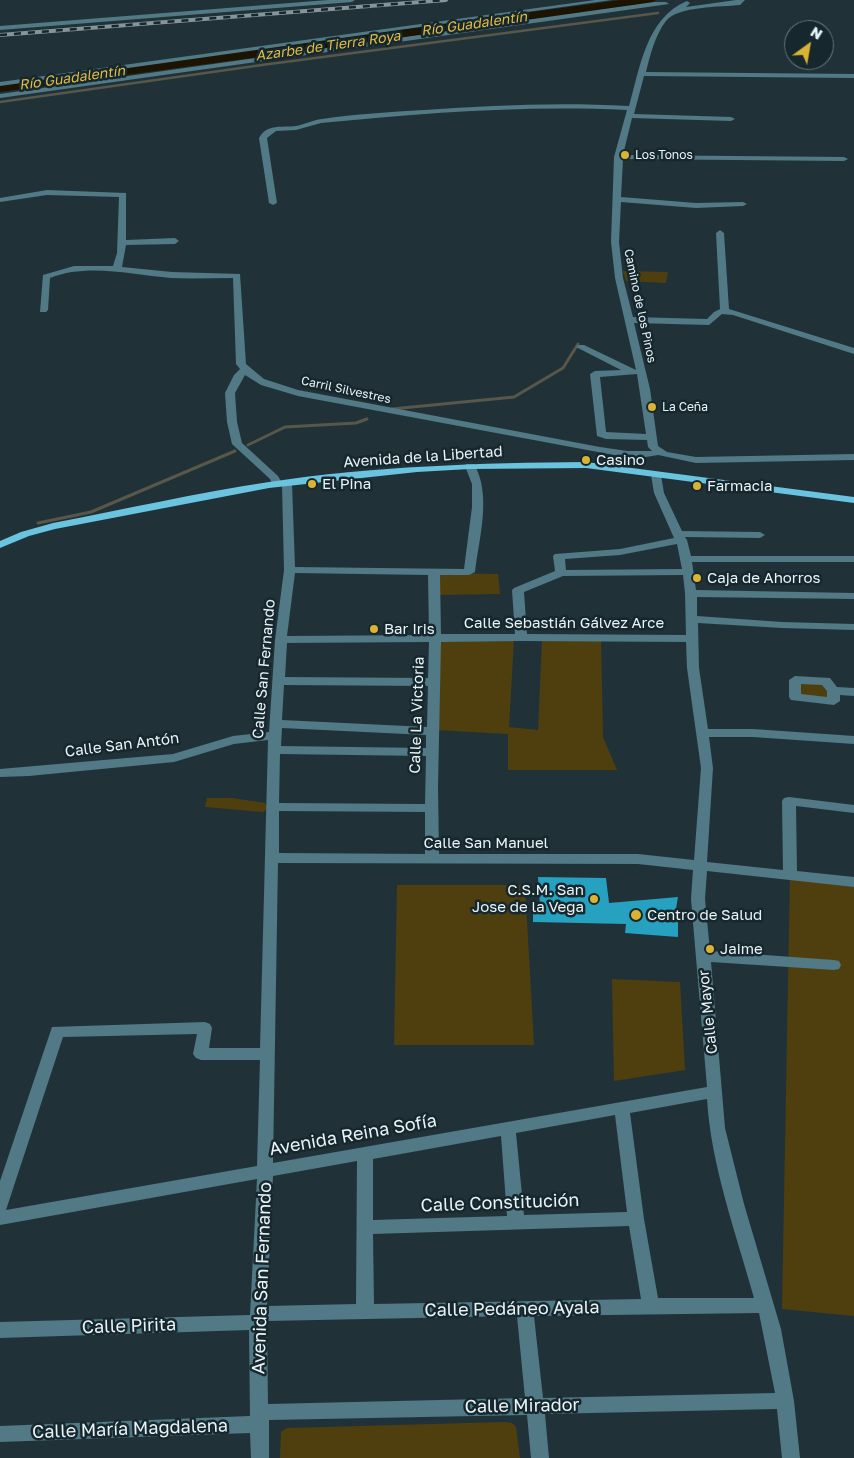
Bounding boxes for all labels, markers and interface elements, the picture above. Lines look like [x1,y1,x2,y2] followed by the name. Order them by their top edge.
[420,8,528,40] water label: Río Guadalentín
[784,20,834,70] north arrow
[808,23,826,43] text: N
[255,28,401,64] water label: Azarbe de Tierra Roya
[18,62,126,94] water label: Río Guadalentín
[635,148,693,162] place label: Los Tonos
[619,149,631,161] marker: Los Tonos
[621,248,659,364] street label: Camino de los Pinos
[300,373,392,407] street label: Carril Silvestres
[662,400,708,414] place label: La Ceña
[646,401,658,413] marker: La Ceña
[343,442,503,472] street label: Avenida de la Libertad
[596,451,645,469] place label: Casino
[580,454,592,466] marker: Casino
[322,475,371,493] place label: El Pina
[707,477,772,495] place label: Farmacia
[306,478,318,490] marker: El Pina
[691,480,703,492] marker: Farmacia
[707,569,820,587] place label: Caja de Ahorros
[691,572,703,584] marker: Caja de Ahorros
[249,598,279,740] street label: Calle San Fernando
[464,614,664,632] street label: Calle Sebastián Gálvez Arce
[384,620,435,638] place label: Bar Iris
[368,623,380,635] marker: Bar Iris
[406,656,428,774] street label: Calle La Victoria
[64,729,180,761] street label: Calle San Antón
[424,834,548,852] street label: Calle San Manuel
[472,881,584,916] place label: C.S.M. San Jose de la Vega
[588,893,600,905] marker: C.S.M. San Jose de la Vega
[647,906,762,924] place label: Centro de Salud
[629,908,643,922] marker: Centro de Salud
[720,940,763,958] place label: Jaime
[704,943,716,955] marker: Jaime
[695,969,721,1055] street label: Calle Mayor
[268,1110,438,1160] street label: Avenida Reina Sofía
[248,1182,276,1374] street label: Avenida San Fernando
[420,1189,580,1217] street label: Calle Constitución
[424,1297,600,1321] street label: Calle Pedáneo Ayala
[81,1314,177,1338] street label: Calle Pirita
[464,1394,580,1418] street label: Calle Mirador
[32,1415,228,1443] street label: Calle María Magdalena

